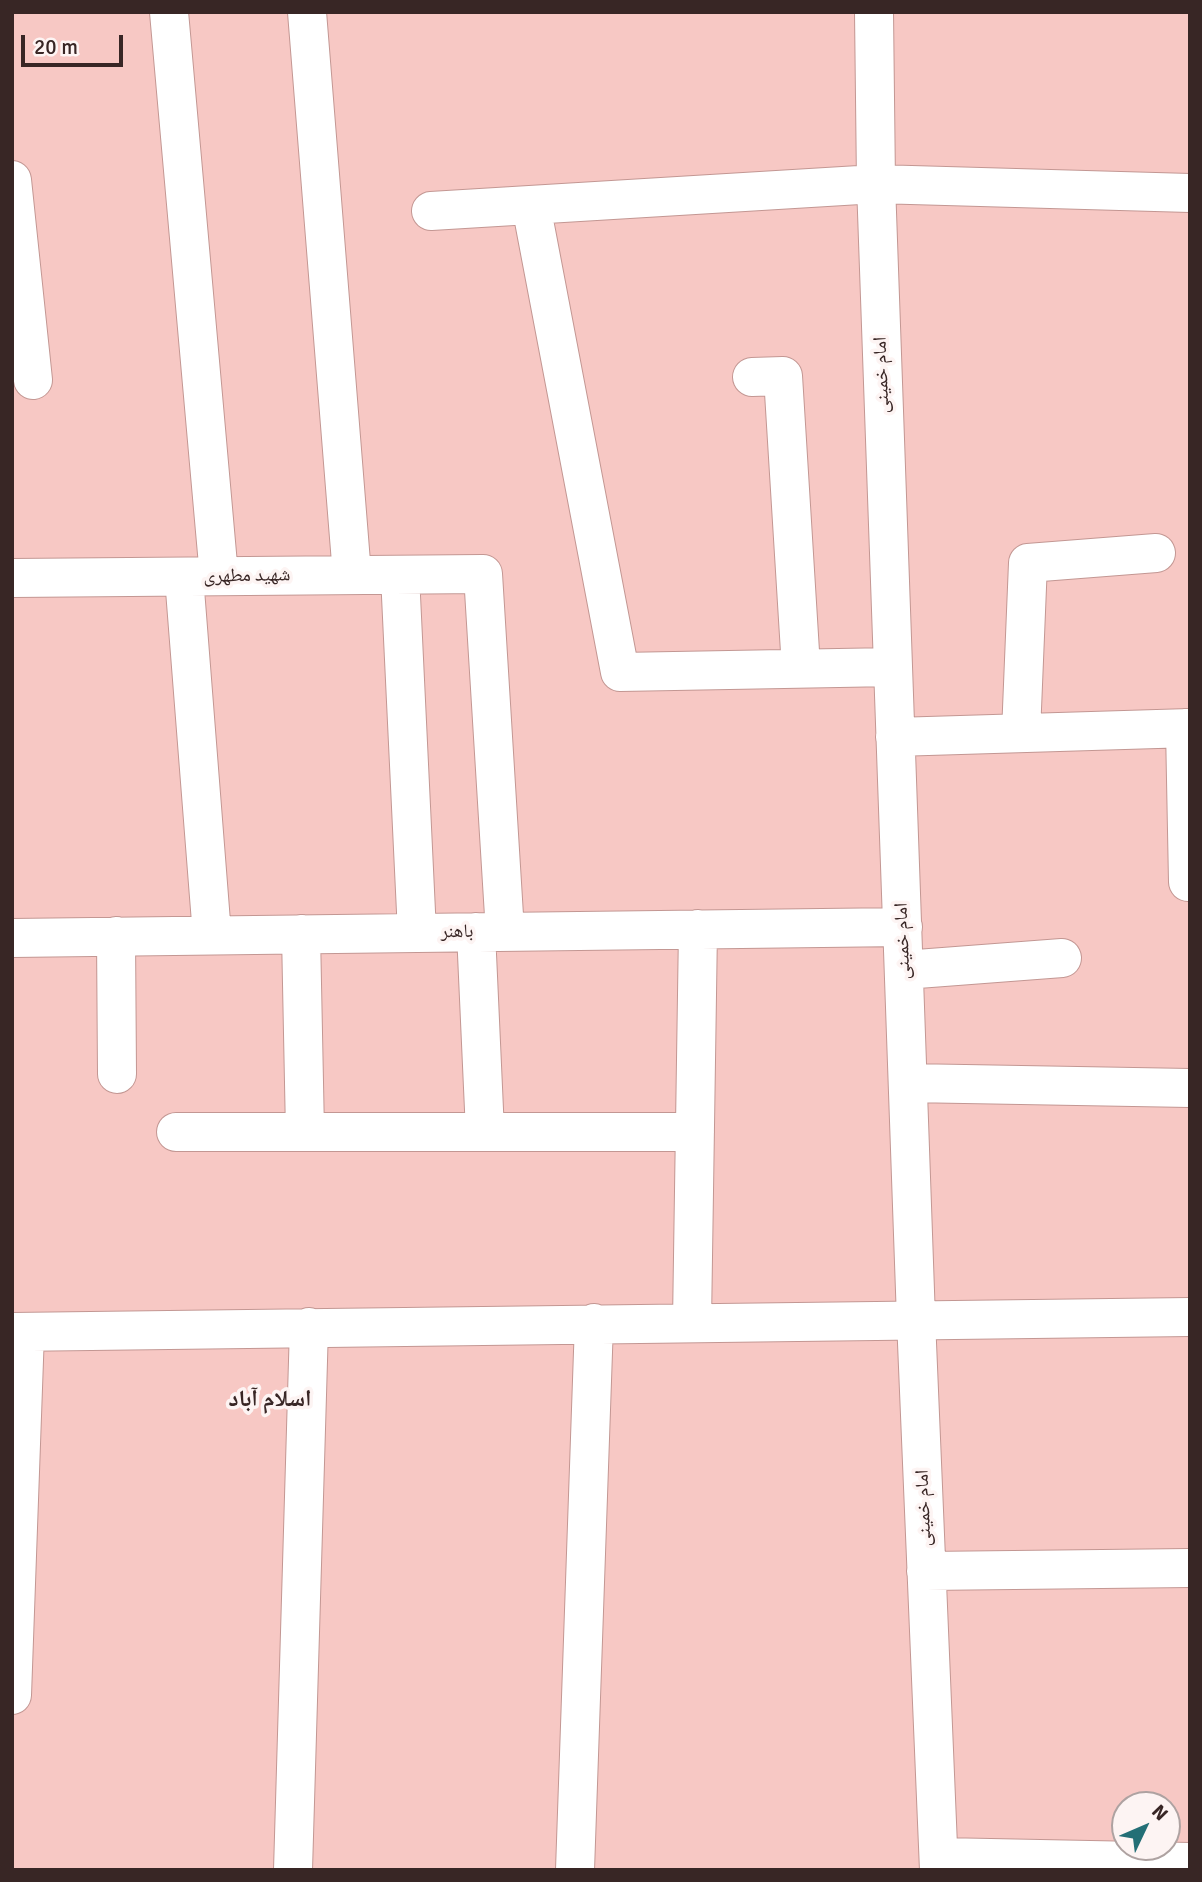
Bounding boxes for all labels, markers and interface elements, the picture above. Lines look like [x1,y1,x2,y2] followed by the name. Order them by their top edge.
[24,21,126,65] scale bar
[34,34,78,60] text: 20 m
[869,336,895,414] street label: امام خمینی
[203,564,291,588] street label: شهید مطهری
[890,902,916,980] street label: امام خمینی
[440,920,474,944] street label: باهنر
[228,1386,312,1414] district label: اسلام آباد
[911,1469,937,1547] street label: امام خمینی
[1111,1791,1181,1861] north arrow
[1146,1800,1173,1826] text: N

